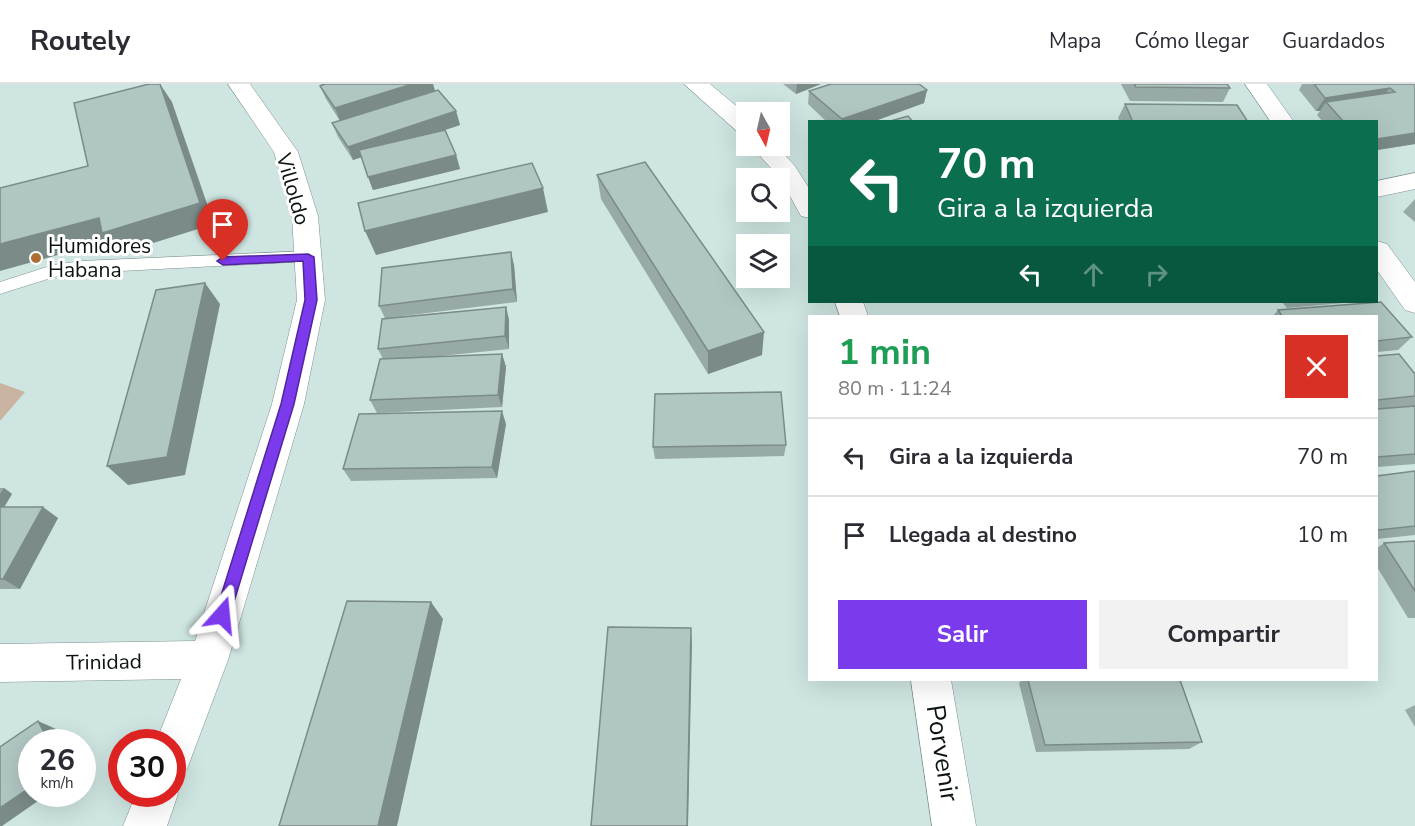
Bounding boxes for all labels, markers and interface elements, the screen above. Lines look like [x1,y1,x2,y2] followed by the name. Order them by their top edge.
[30,22,130,60] text: Routely
[1049,27,1101,55] text: Mapa
[1134,27,1249,55] text: Cómo llegar
[1282,27,1385,55] text: Guardados
[736,102,790,156] north arrow
[736,102,790,288] map controls
[937,136,1036,193] text: 70 m
[838,144,916,222] icon: left
[269,149,317,228] street label: Villoldo
[736,168,790,222] button: search
[937,190,1154,227] text: Gira a la izquierda
[197,199,248,261] pin
[206,208,239,241] icon: arrive
[48,232,151,284] place label: Humidores Habana
[736,234,790,288] button: layers
[29,251,43,265] marker: Humidores Habana
[1014,258,1047,291] icon: left
[1077,258,1110,291] icon: ahead
[1140,258,1173,291] icon: right
[838,328,931,377] text: 1 min
[1285,335,1348,398] button: close
[838,375,952,402] text: 80 m · 11:24
[838,441,871,474] icon: left
[889,442,1073,472] text: Gira a la izquierda
[1297,442,1348,472] text: 70 m
[838,519,871,552] icon: arrive
[889,520,1077,550] text: Llegada al destino
[1297,520,1348,550] text: 10 m
[190,583,254,647] position arrow
[838,600,1087,669] button: Salir
[1099,600,1348,669] button: Compartir
[66,647,142,677] street label: Trinidad
[918,702,968,805] street label: Porvenir
[108,729,186,807] speed limit sign: 30
[39,740,75,781] text: 26
[40,773,74,793] text: km/h

